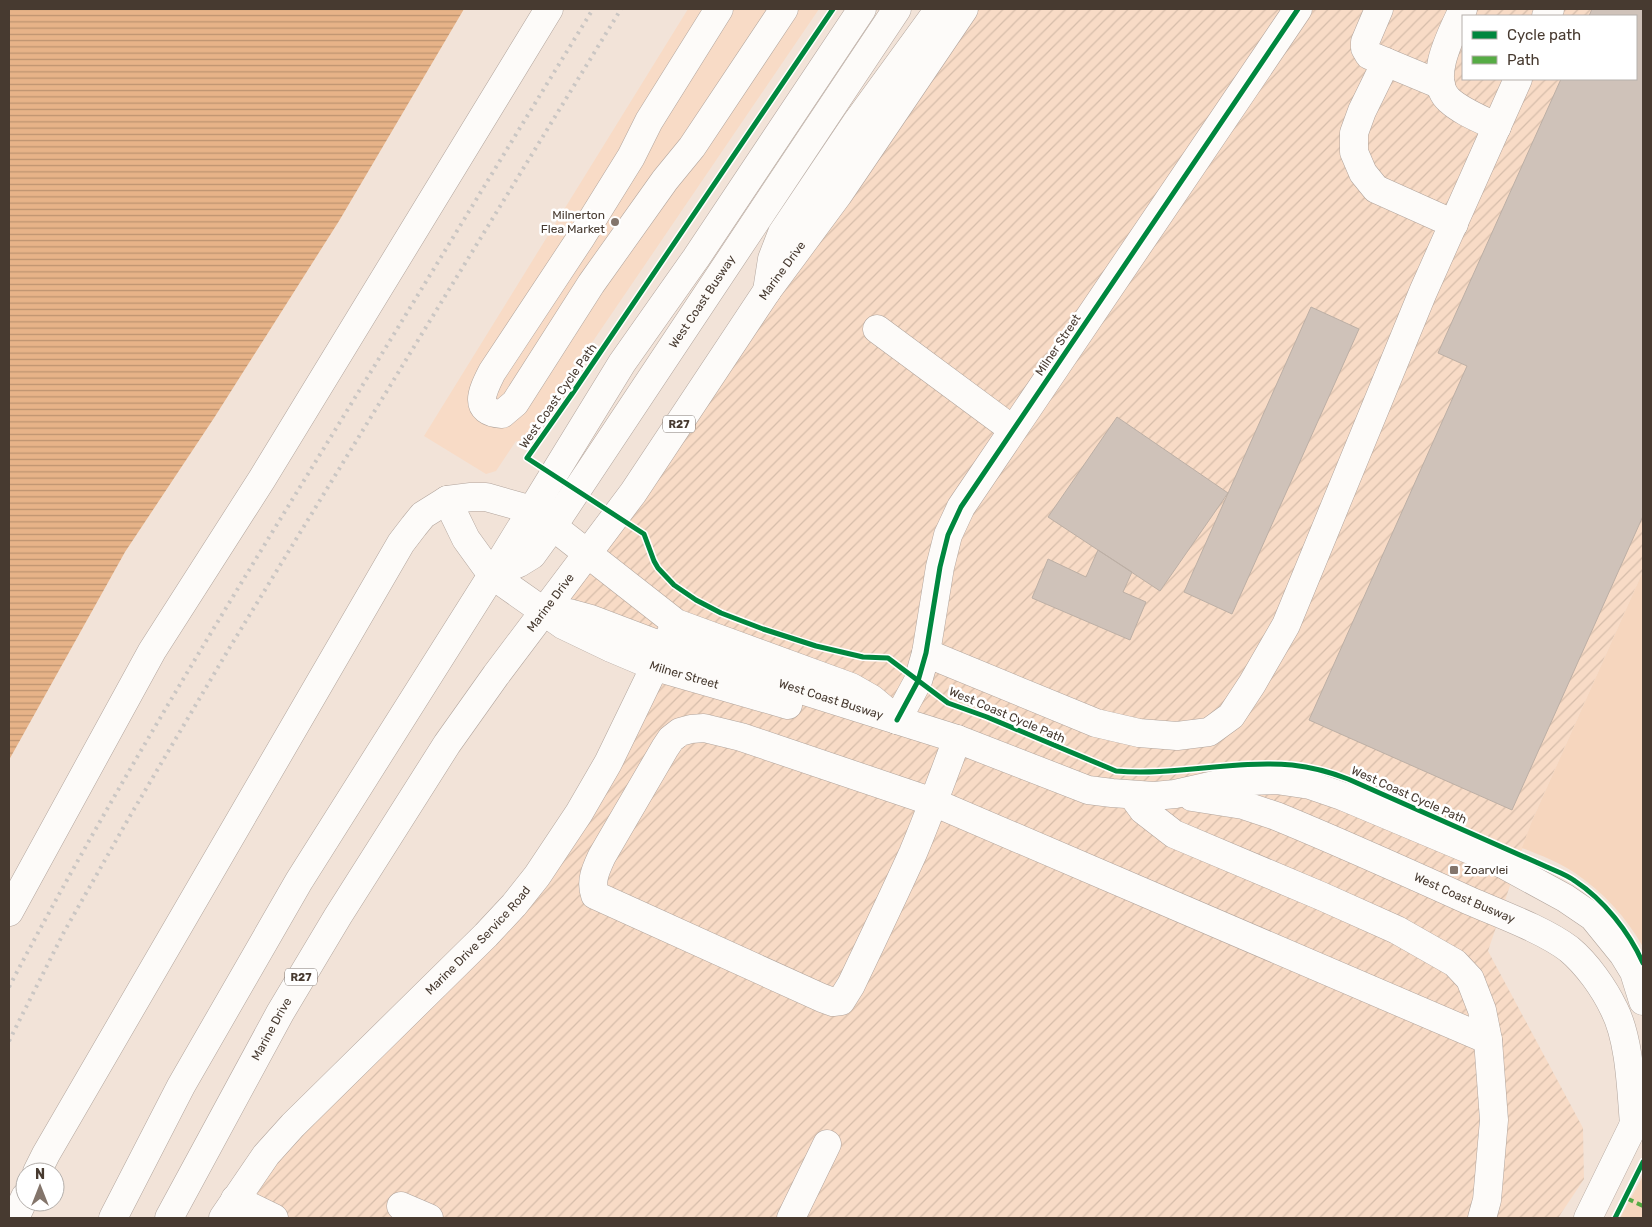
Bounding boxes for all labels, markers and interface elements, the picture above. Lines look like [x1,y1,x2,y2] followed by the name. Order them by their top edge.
[1462,15,1637,80] legend
[1507,26,1581,44] text: Cycle path
[1507,51,1540,69] text: Path
[541,208,605,236] place label: Milnerton Flea Market
[609,216,621,228] marker: Milnerton Flea Market
[756,238,809,303] street label: Marine Drive
[666,252,738,351] street label: West Coast Busway
[1032,311,1084,378] street label: Milner Street
[516,341,600,451] street label: West Coast Cycle Path
[663,416,695,432] road number: R27
[524,570,577,635] street label: Marine Drive
[647,658,721,692] street label: Milner Street
[777,676,885,722] street label: West Coast Busway
[947,684,1067,746] street label: West Coast Cycle Path
[1349,763,1469,827] street label: West Coast Cycle Path
[1464,863,1508,877] place label: Zoarvlei
[1448,864,1460,876] marker: Zoarvlei
[1412,870,1518,926] street label: West Coast Busway
[422,883,533,998] street label: Marine Drive Service Road
[285,969,317,986] road number: R27
[249,995,295,1063] street label: Marine Drive
[15,1162,65,1212] north arrow
[35,1166,45,1183] text: N

